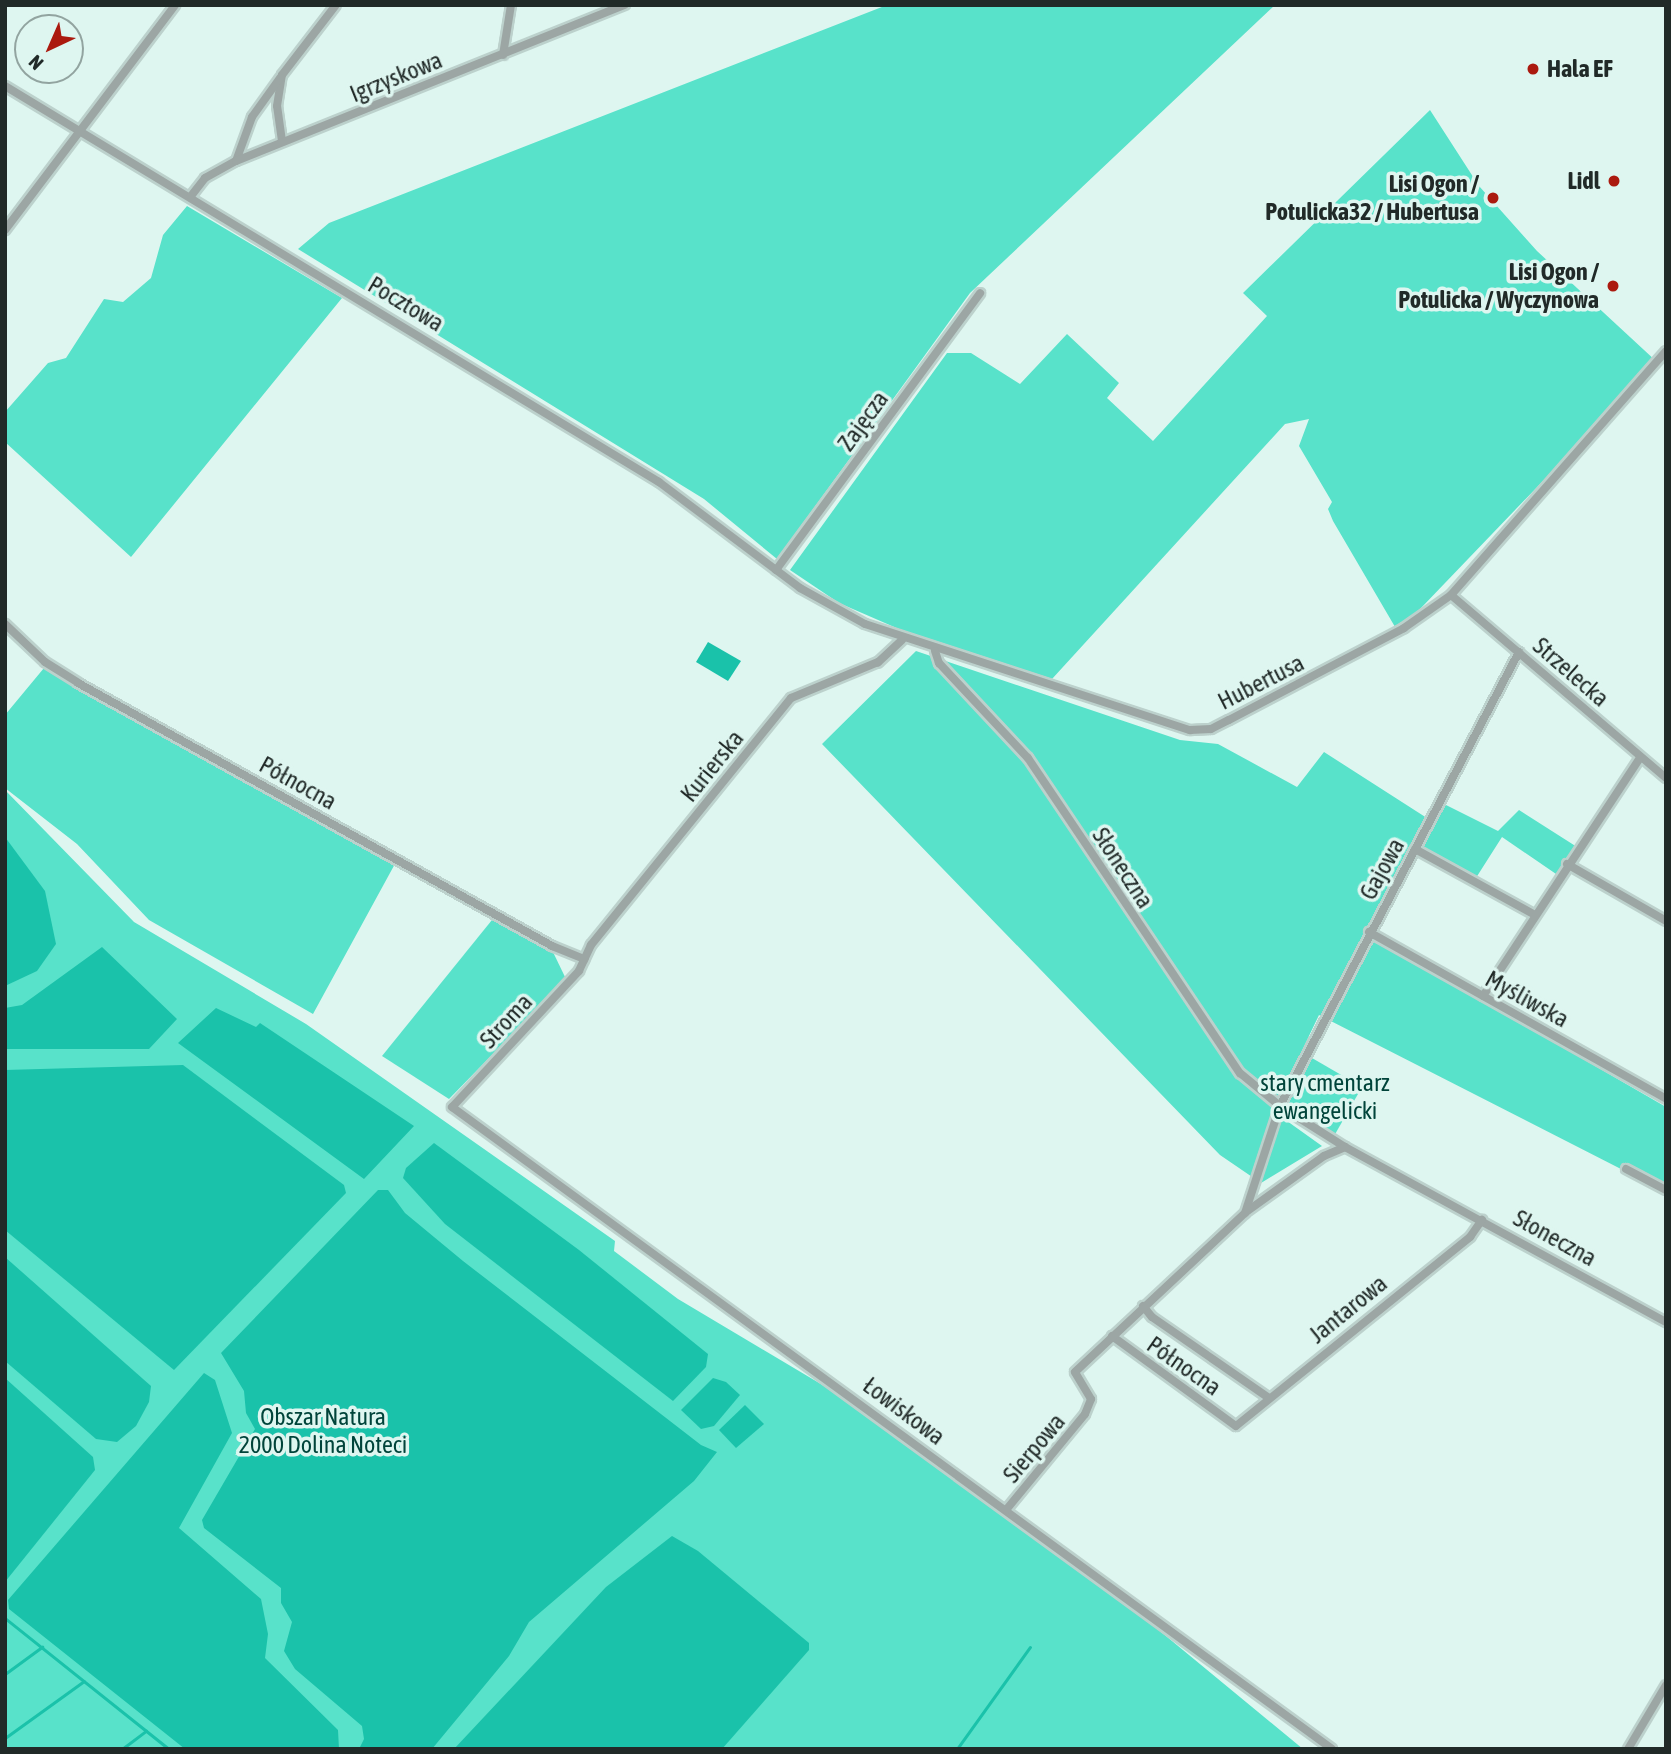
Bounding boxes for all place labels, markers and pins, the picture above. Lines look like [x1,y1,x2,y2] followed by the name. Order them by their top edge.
[1547,55,1613,83] place label: Hala EF
[1525,61,1541,77] marker: Hala EF
[1567,167,1600,195] place label: Lidl
[1265,170,1479,226] place label: Lisi Ogon / Potulicka32 / Hubertusa
[1606,173,1622,189] marker: Lidl
[1485,190,1501,206] marker: Lisi Ogon / Potulicka32 / Hubertusa
[1398,258,1599,314] place label: Lisi Ogon / Potulicka / Wyczynowa
[1605,278,1621,294] marker: Lisi Ogon / Potulicka / Wyczynowa

